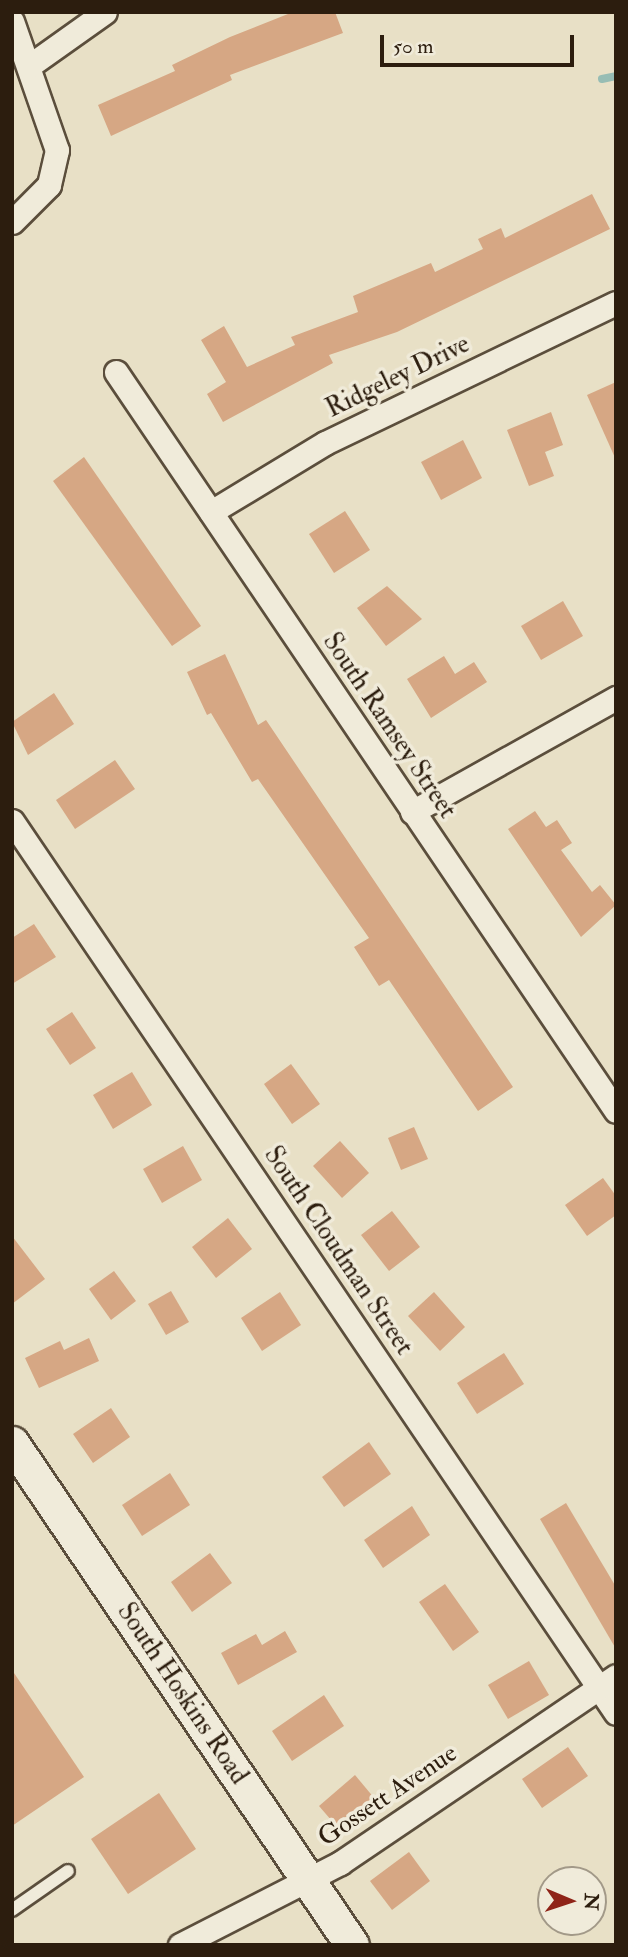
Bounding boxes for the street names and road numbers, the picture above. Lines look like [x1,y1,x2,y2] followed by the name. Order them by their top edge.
[321,329,475,425] street label: Ridgeley Drive
[315,627,463,825] street label: South Ramsey Street
[257,1141,419,1361] street label: South Cloudman Street
[110,1597,254,1791] street label: South Hoskins Road
[313,1738,463,1854] street label: Gossett Avenue

